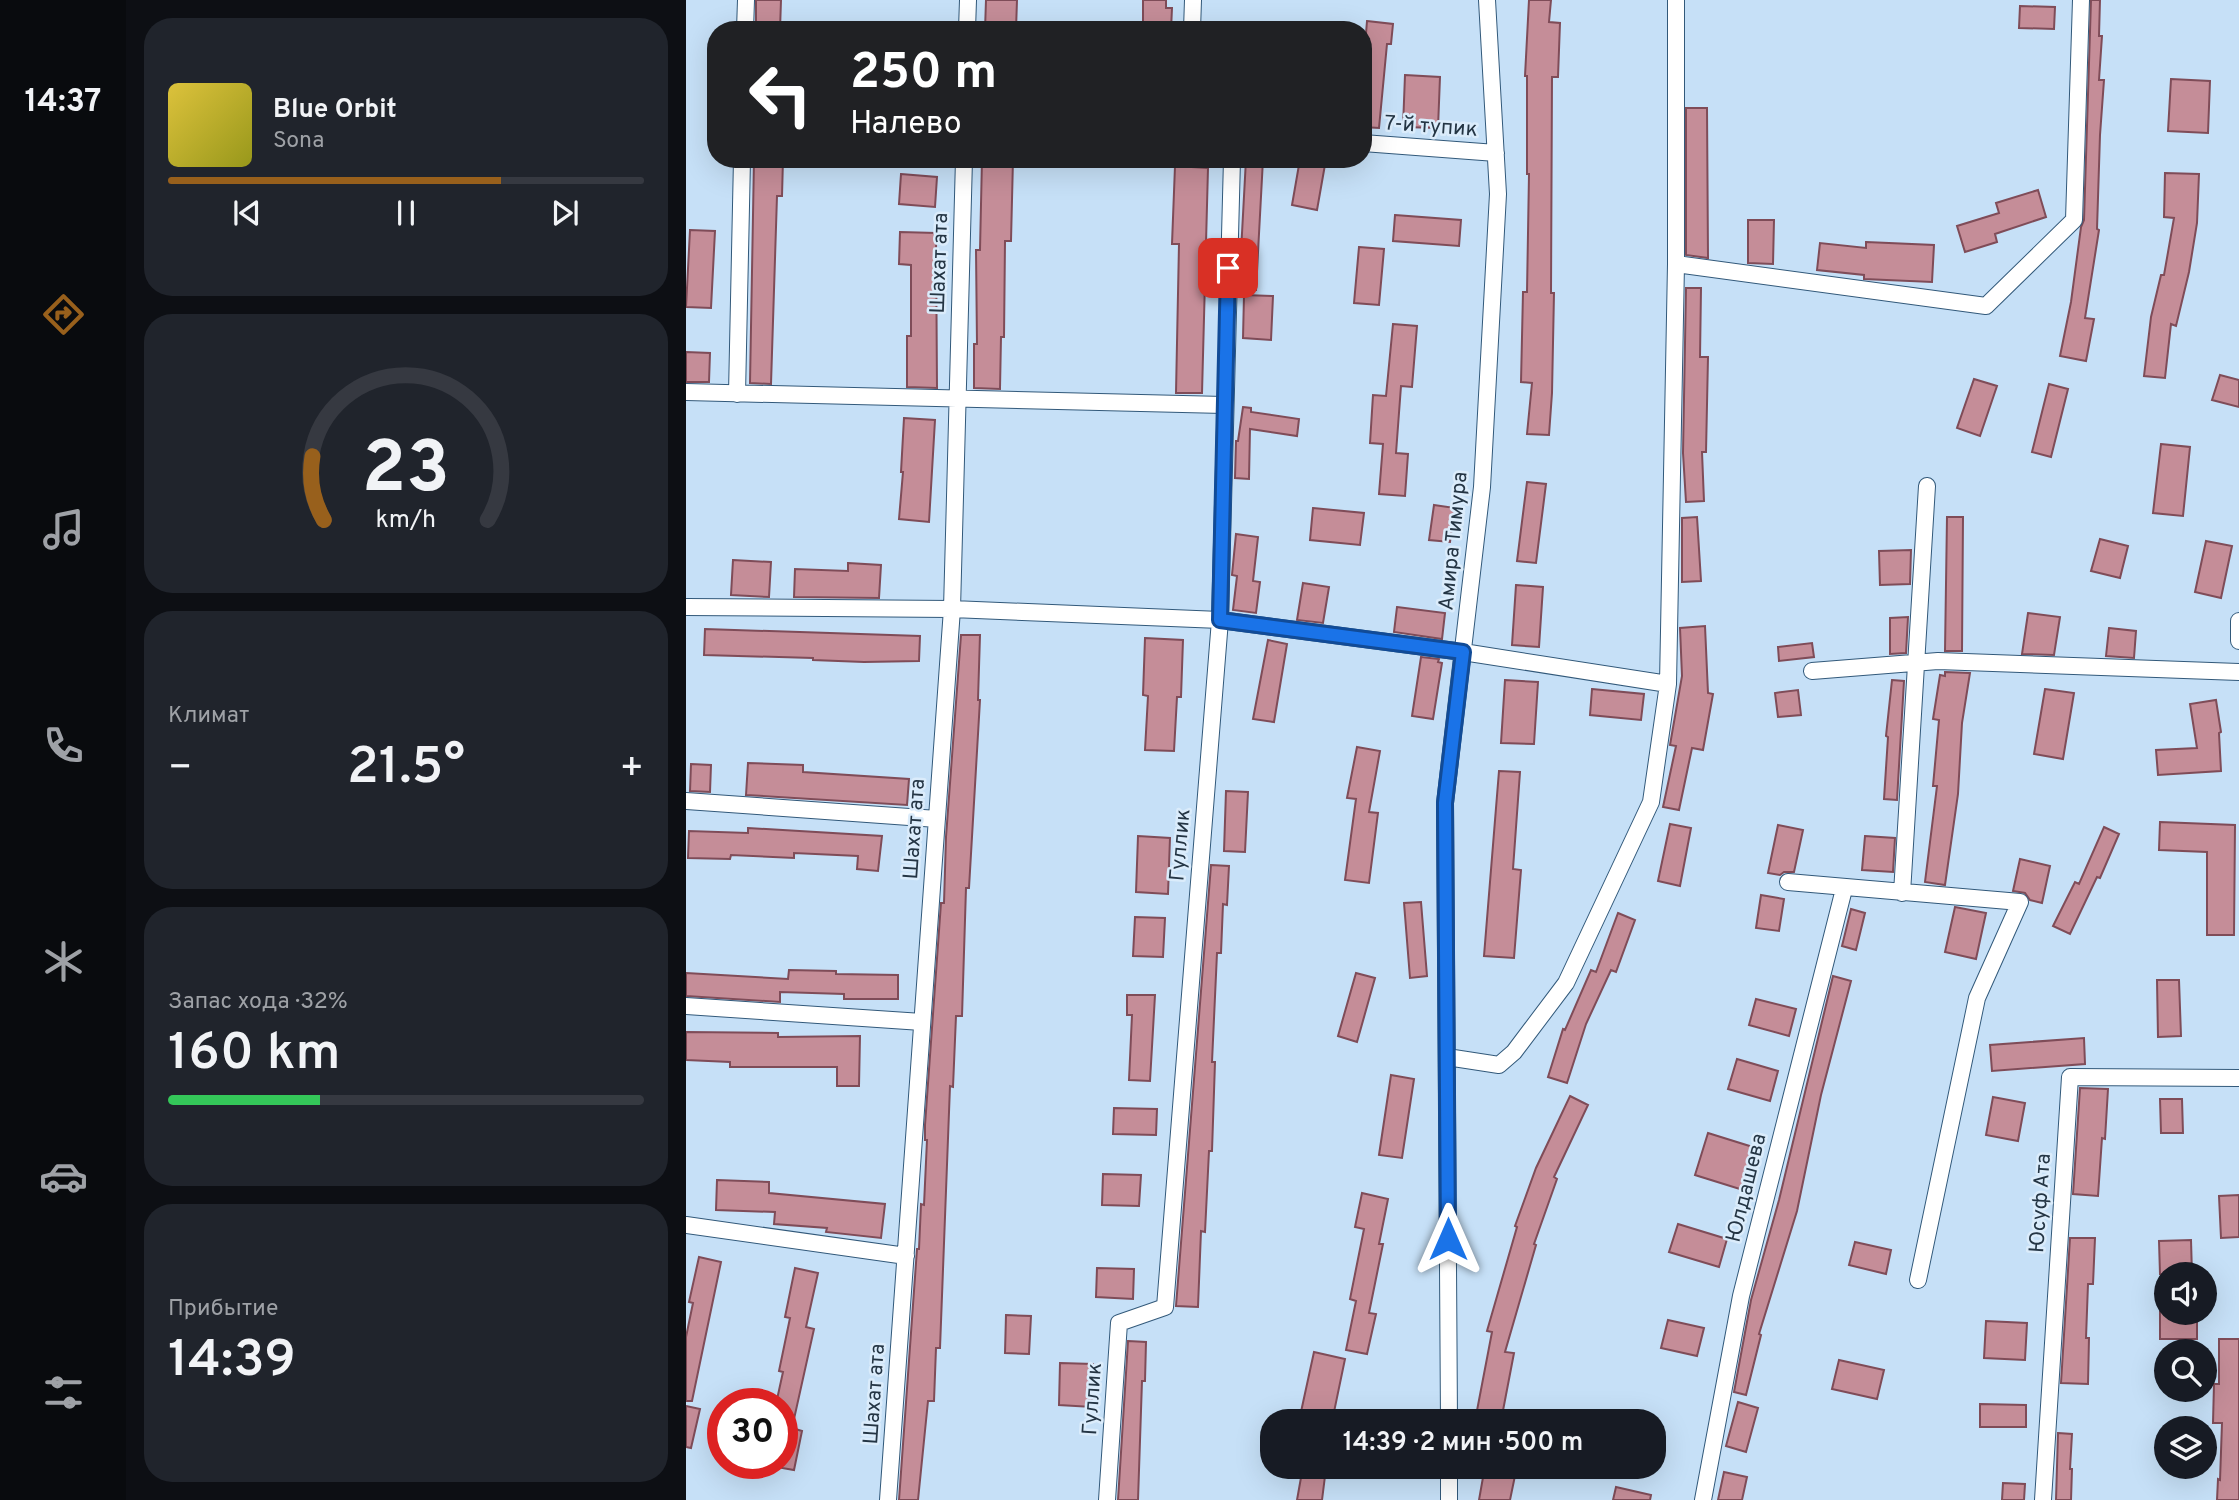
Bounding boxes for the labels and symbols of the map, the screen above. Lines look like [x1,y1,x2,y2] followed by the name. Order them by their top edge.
[1383,110,1479,144] street label: 7-й тупик
[925,212,955,314] street label: Шахат ата
[1198,238,1258,298] pin
[1433,470,1475,612] street label: Амира Тимура
[898,778,932,880] street label: Шахат ата
[1164,808,1198,882] street label: Гуллик
[1720,1131,1774,1245] street label: Юлдашева
[2024,1152,2058,1254] street label: Юсуф Ата
[1411,1202,1485,1276] position arrow
[858,1343,892,1445] street label: Шахат ата
[1077,1362,1109,1436] street label: Гуллик
[707,1388,798,1479] speed limit sign: 30

